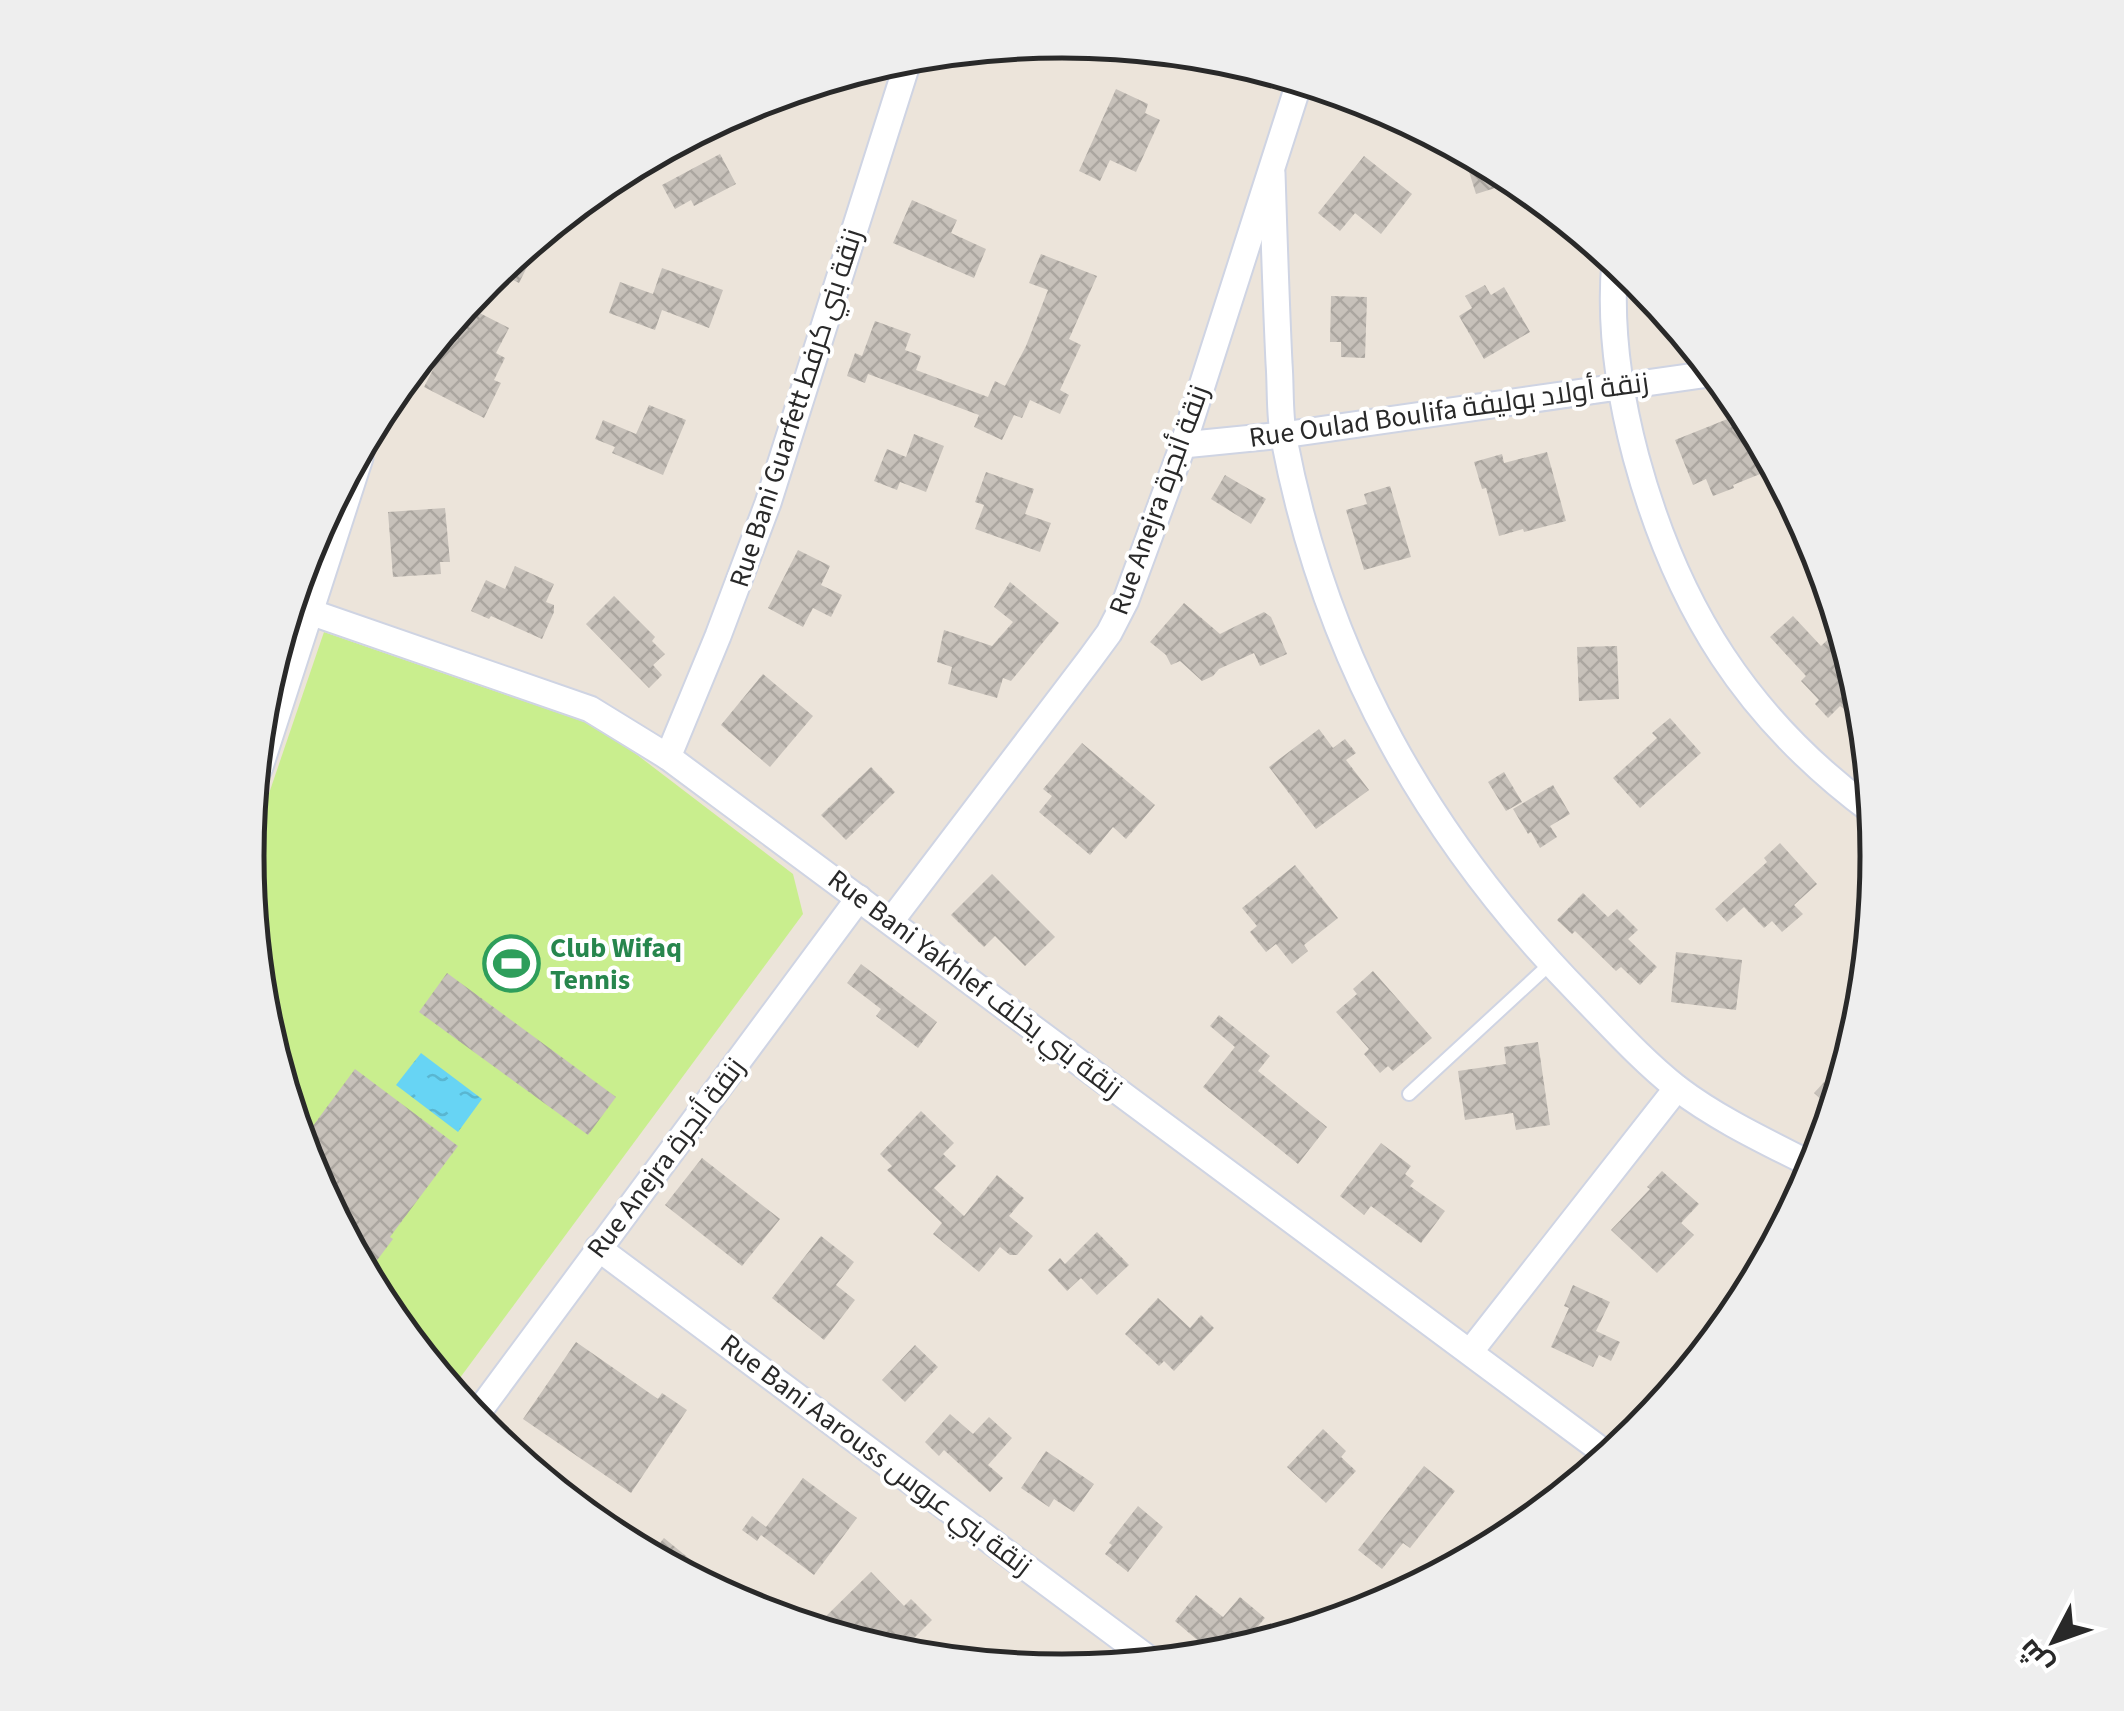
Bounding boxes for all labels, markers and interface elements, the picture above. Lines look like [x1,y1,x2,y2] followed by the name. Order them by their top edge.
[719,224,874,593] street label: Rue Bani Guarfett زنقة بني كرفط
[1247,362,1651,458] street label: Rue Oulad Boulifa زنقة أولاد بوليفة
[1099,379,1219,621] street label: Rue Anejra زنقة أنجرة
[819,860,1131,1109] street label: Rue Bani Yakhlef زنقة بني يخلف
[550,928,682,1000] place label: Club Wifaq Tennis
[481,934,541,994] sports icon: Club Wifaq Tennis
[577,1049,755,1267] street label: Rue Anejra زنقة أنجرة
[711,1324,1040,1586] street label: Rue Bani Aarouss زنقة بني عروس
[2004,1591,2104,1691] north arrow
[2009,1630,2063,1683] text: ش

